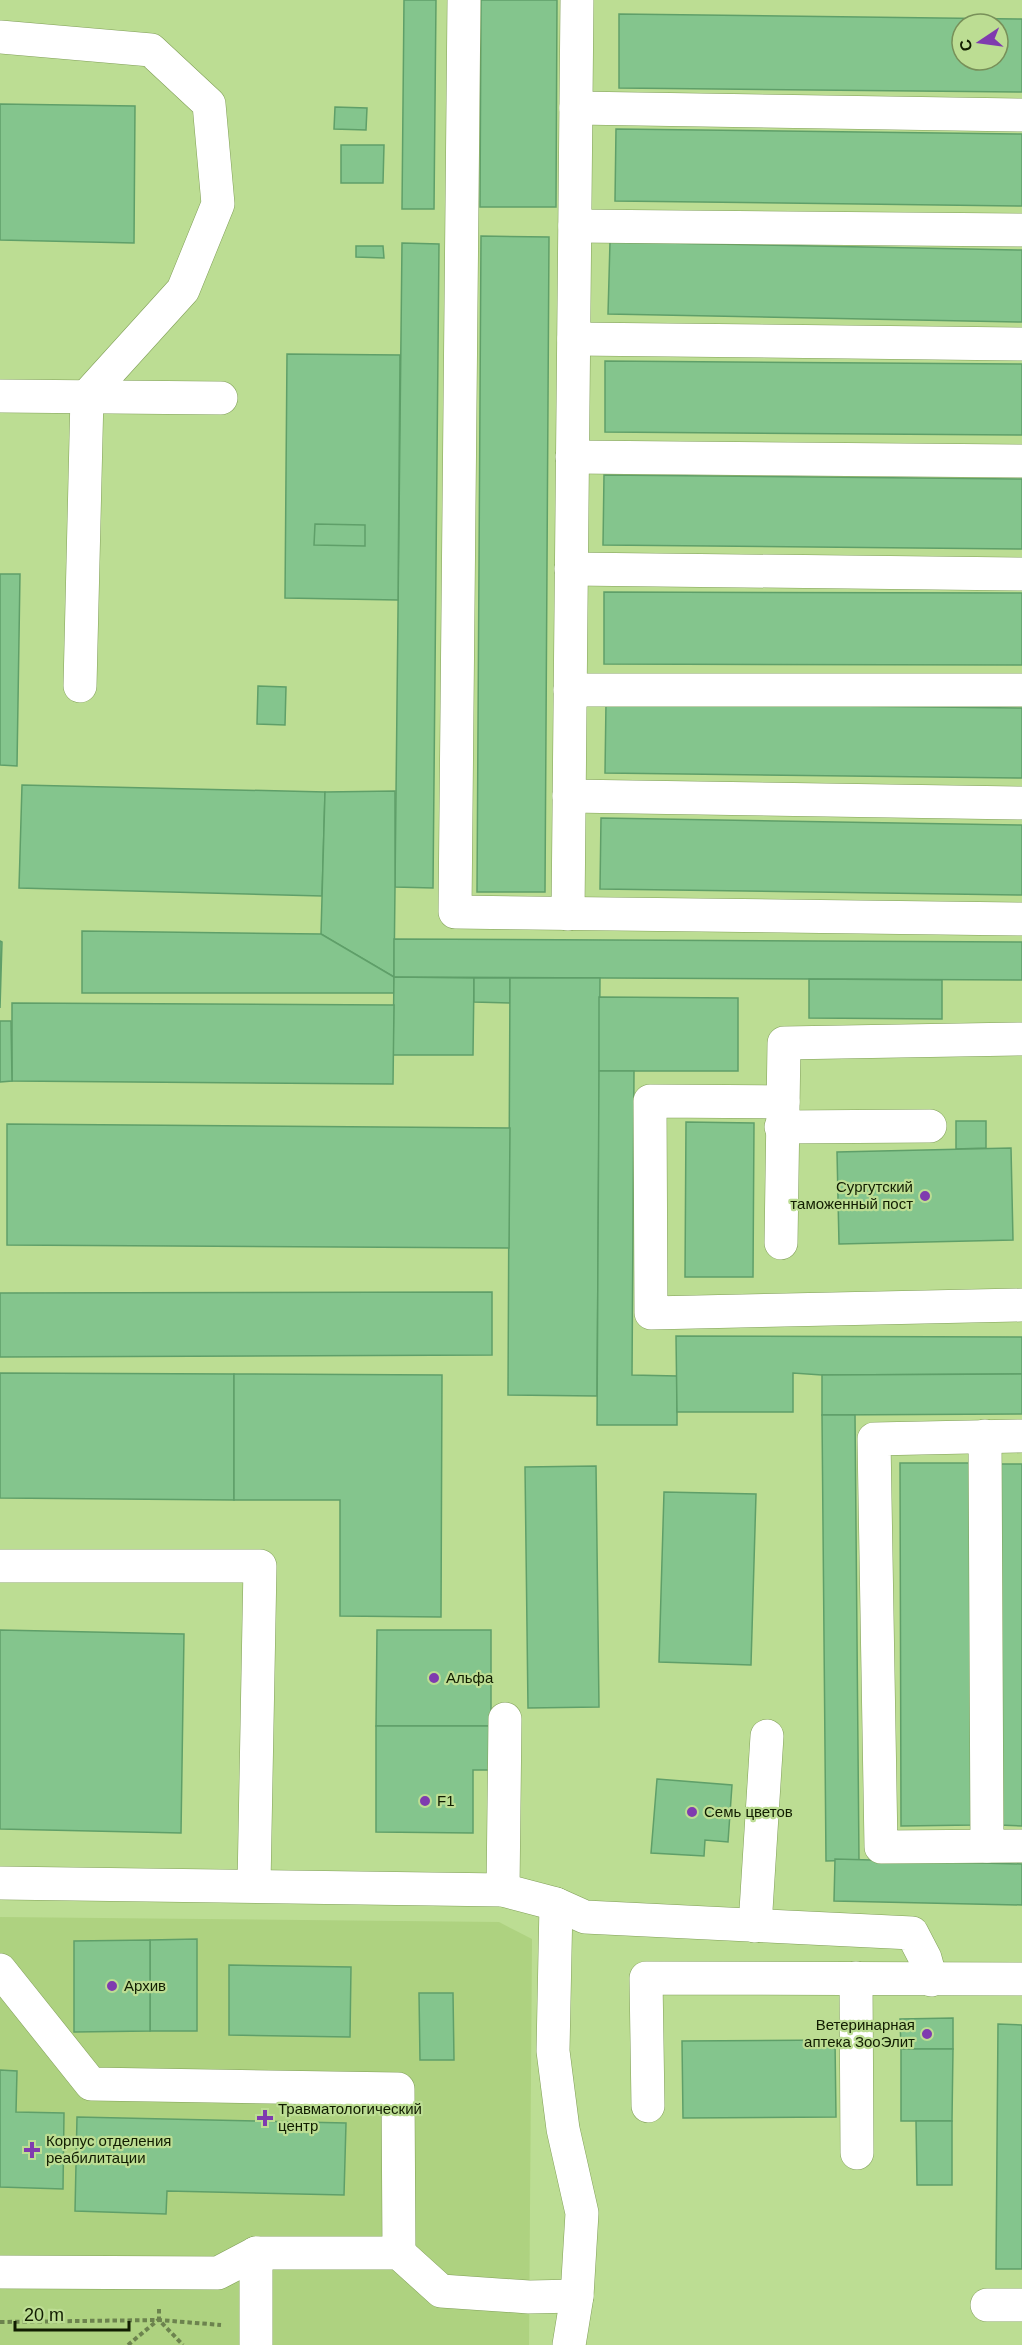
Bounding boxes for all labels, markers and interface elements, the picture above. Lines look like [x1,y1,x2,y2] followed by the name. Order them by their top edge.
[950,12,1010,72] north arrow
[956,37,975,53] text: С
[790,1178,913,1212] place label: Сургутский таможенный пост
[918,1189,932,1203] marker: Сургутский таможенный пост
[446,1669,494,1686] place label: Альфа
[427,1671,441,1685] marker: Альфа
[437,1792,455,1809] place label: F1
[418,1794,432,1808] marker: F1
[704,1803,793,1820] place label: Семь цветов
[685,1805,699,1819] marker: Семь цветов
[124,1977,166,1994] place label: Архив
[105,1979,119,1993] marker: Архив
[804,2016,915,2050] place label: Ветеринарная аптека ЗооЭлит
[920,2027,934,2041] marker: Ветеринарная аптека ЗооЭлит
[278,2100,422,2134] place label: Травматологический центр
[256,2109,274,2127] marker: Травматологический центр
[46,2132,171,2166] place label: Корпус отделения реабилитации
[23,2141,41,2159] marker: Корпус отделения реабилитации
[15,2294,129,2332] scale bar
[24,2305,64,2325] text: 20 m

